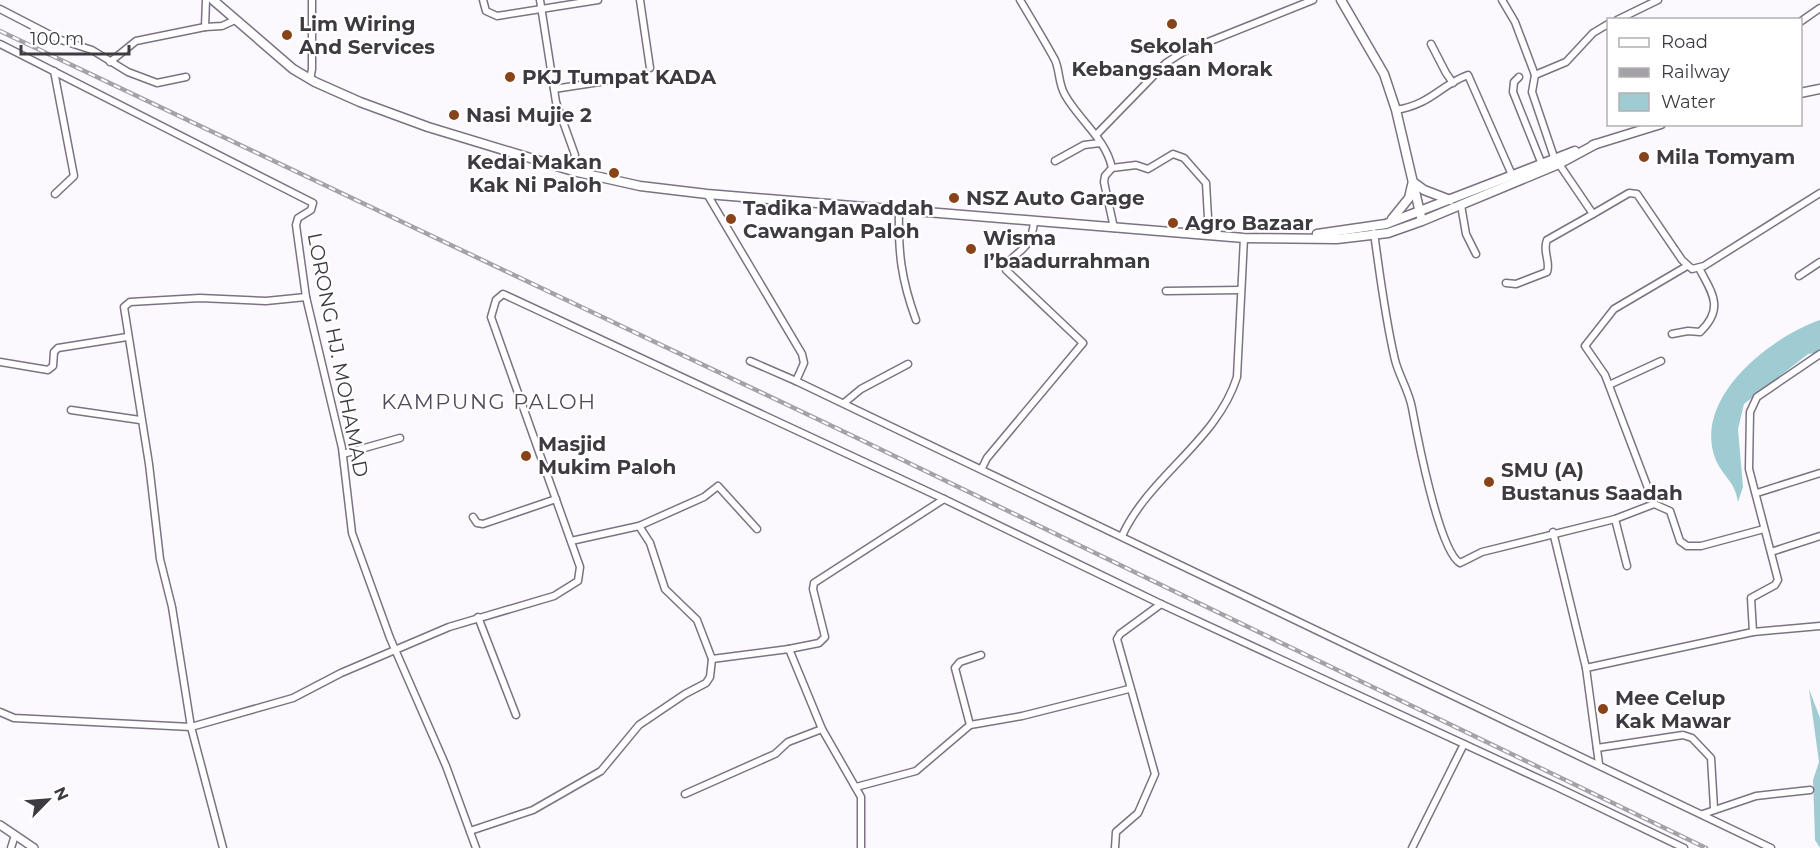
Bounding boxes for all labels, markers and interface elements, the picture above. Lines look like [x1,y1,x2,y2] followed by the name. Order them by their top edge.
[298,12,435,59] place label: Lim Wiring And Services
[1165,17,1179,31] marker: Sekolah Kebangsaan Morak
[21,18,129,56] scale bar
[1607,18,1802,126] legend
[30,28,84,50] text: 100 m
[280,28,294,42] marker: Lim Wiring And Services
[1661,31,1708,53] text: Road
[1071,34,1273,81] place label: Sekolah Kebangsaan Morak
[1661,61,1730,83] text: Railway
[522,65,717,89] place label: PKJ Tumpat KADA
[503,70,517,84] marker: PKJ Tumpat KADA
[1661,91,1716,113] text: Water
[466,103,592,127] place label: Nasi Mujie 2
[447,108,461,122] marker: Nasi Mujie 2
[1656,145,1795,169] place label: Mila Tomyam
[467,150,602,197] place label: Kedai Makan Kak Ni Paloh
[1637,150,1651,164] marker: Mila Tomyam
[607,166,621,180] marker: Kedai Makan Kak Ni Paloh
[966,186,1145,210] place label: NSZ Auto Garage
[947,191,961,205] marker: NSZ Auto Garage
[743,196,934,243] place label: Tadika Mawaddah Cawangan Paloh
[1184,211,1314,235] place label: Agro Bazaar
[724,212,738,226] marker: Tadika Mawaddah Cawangan Paloh
[1166,216,1180,230] marker: Agro Bazaar
[983,226,1150,273] place label: Wisma I’baadurrahman
[303,231,373,479] street label: LORONG HJ. MOHAMAD
[964,242,978,256] marker: Wisma I’baadurrahman
[381,389,597,414] district label: KAMPUNG PALOH
[538,432,676,479] place label: Masjid Mukim Paloh
[519,449,533,463] marker: Masjid Mukim Paloh
[1501,458,1683,505] place label: SMU (A) Bustanus Saadah
[1482,475,1496,489] marker: SMU (A) Bustanus Saadah
[1615,686,1732,733] place label: Mee Celup Kak Mawar
[1596,702,1610,716] marker: Mee Celup Kak Mawar
[18,770,78,830] north arrow
[50,784,72,804] text: N

